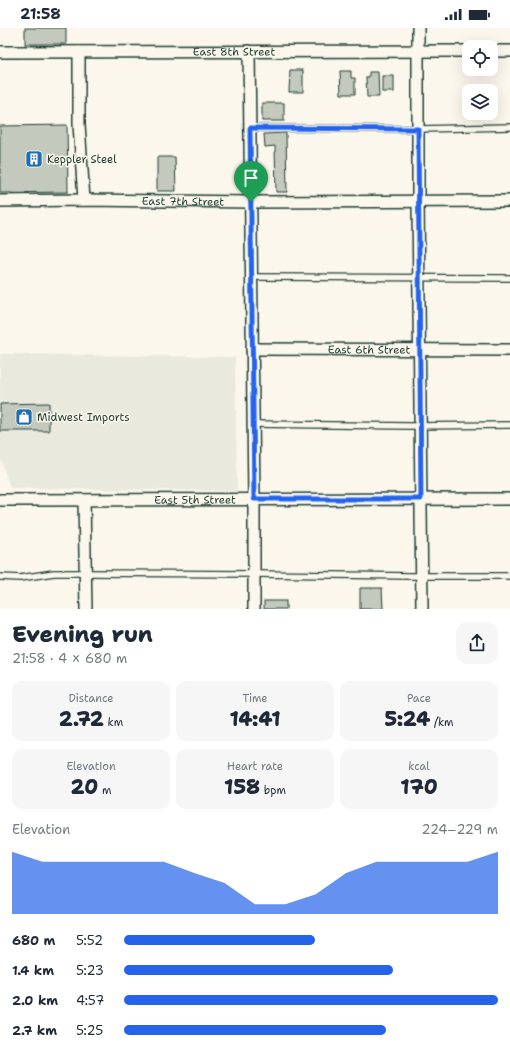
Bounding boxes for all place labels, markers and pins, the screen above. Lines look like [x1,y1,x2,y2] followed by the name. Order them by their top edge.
[24,149,44,169] building icon: Keppler Steel
[47,152,117,167] place label: Keppler Steel
[234,161,268,202] pin
[14,407,34,427] shop icon: Midwest Imports
[37,410,130,425] place label: Midwest Imports

